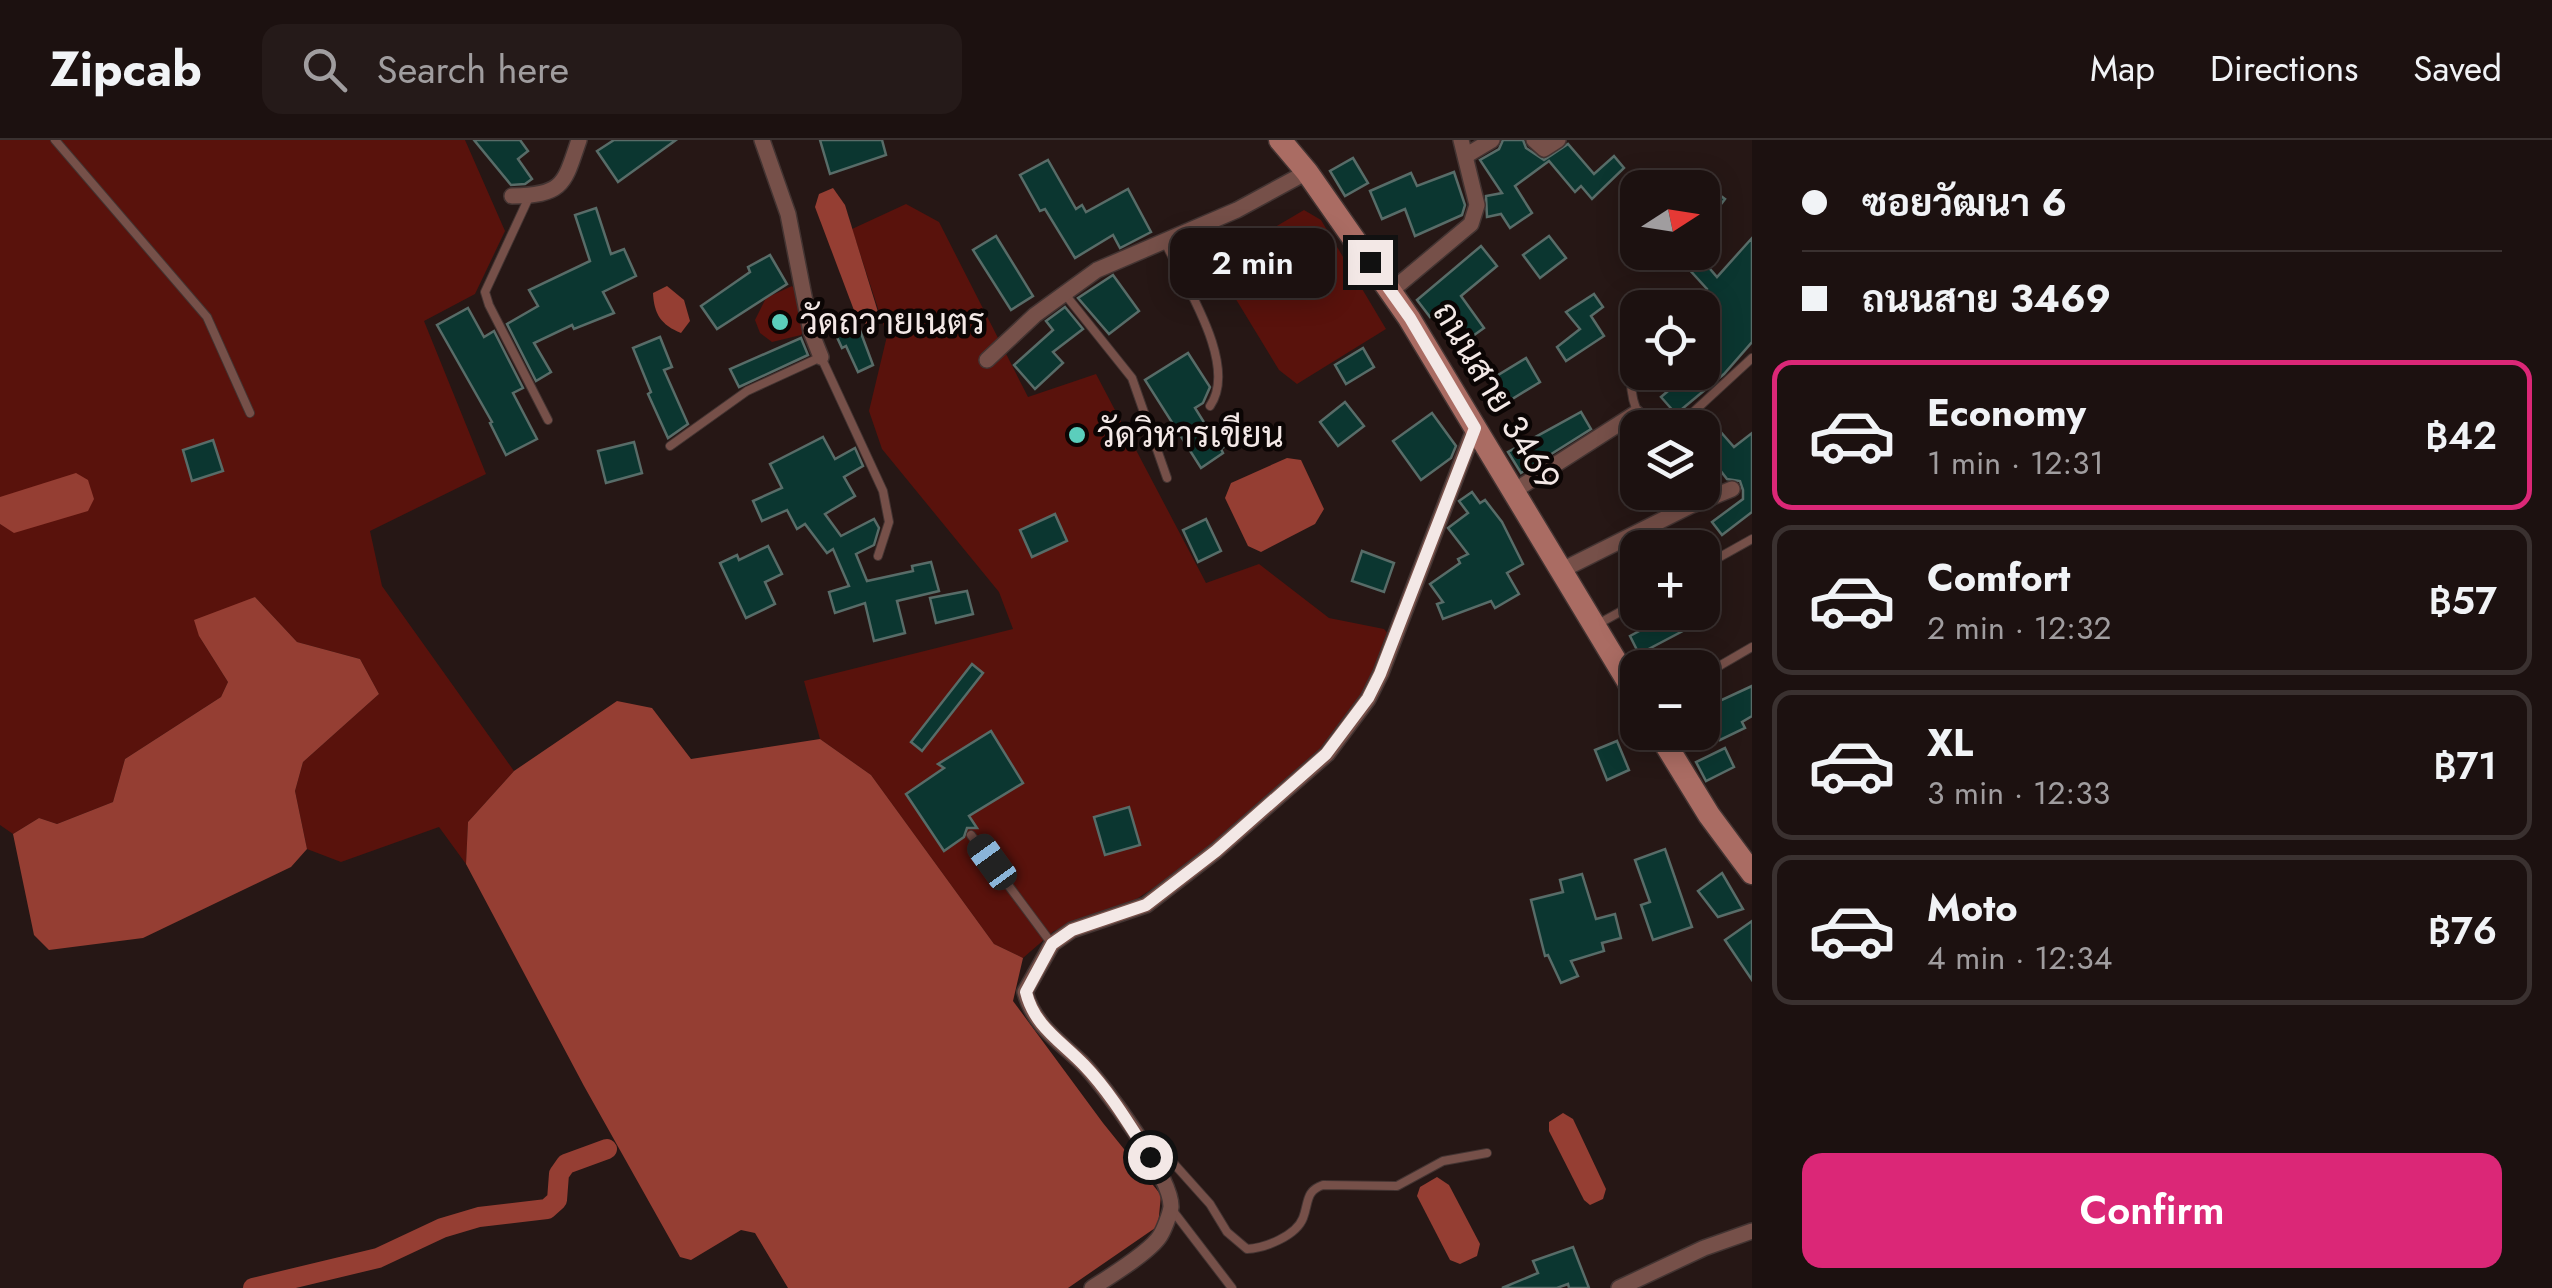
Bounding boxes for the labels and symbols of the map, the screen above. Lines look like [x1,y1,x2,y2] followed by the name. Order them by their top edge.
[1620,170,1720,270] north arrow
[1170,227,1335,297] callout: 2 min
[1348,240,1393,285] route end
[1421,292,1573,500] street label: ถนนสาย 3469
[800,297,985,347] place label: วัดถวายเนตร
[769,311,791,333] marker: วัดถวายเนตร
[1097,410,1284,460] place label: วัดวิหารเขียน
[1066,424,1088,446] marker: วัดวิหารเขียน
[962,829,1022,895] car
[1128,1135,1173,1180] route start

